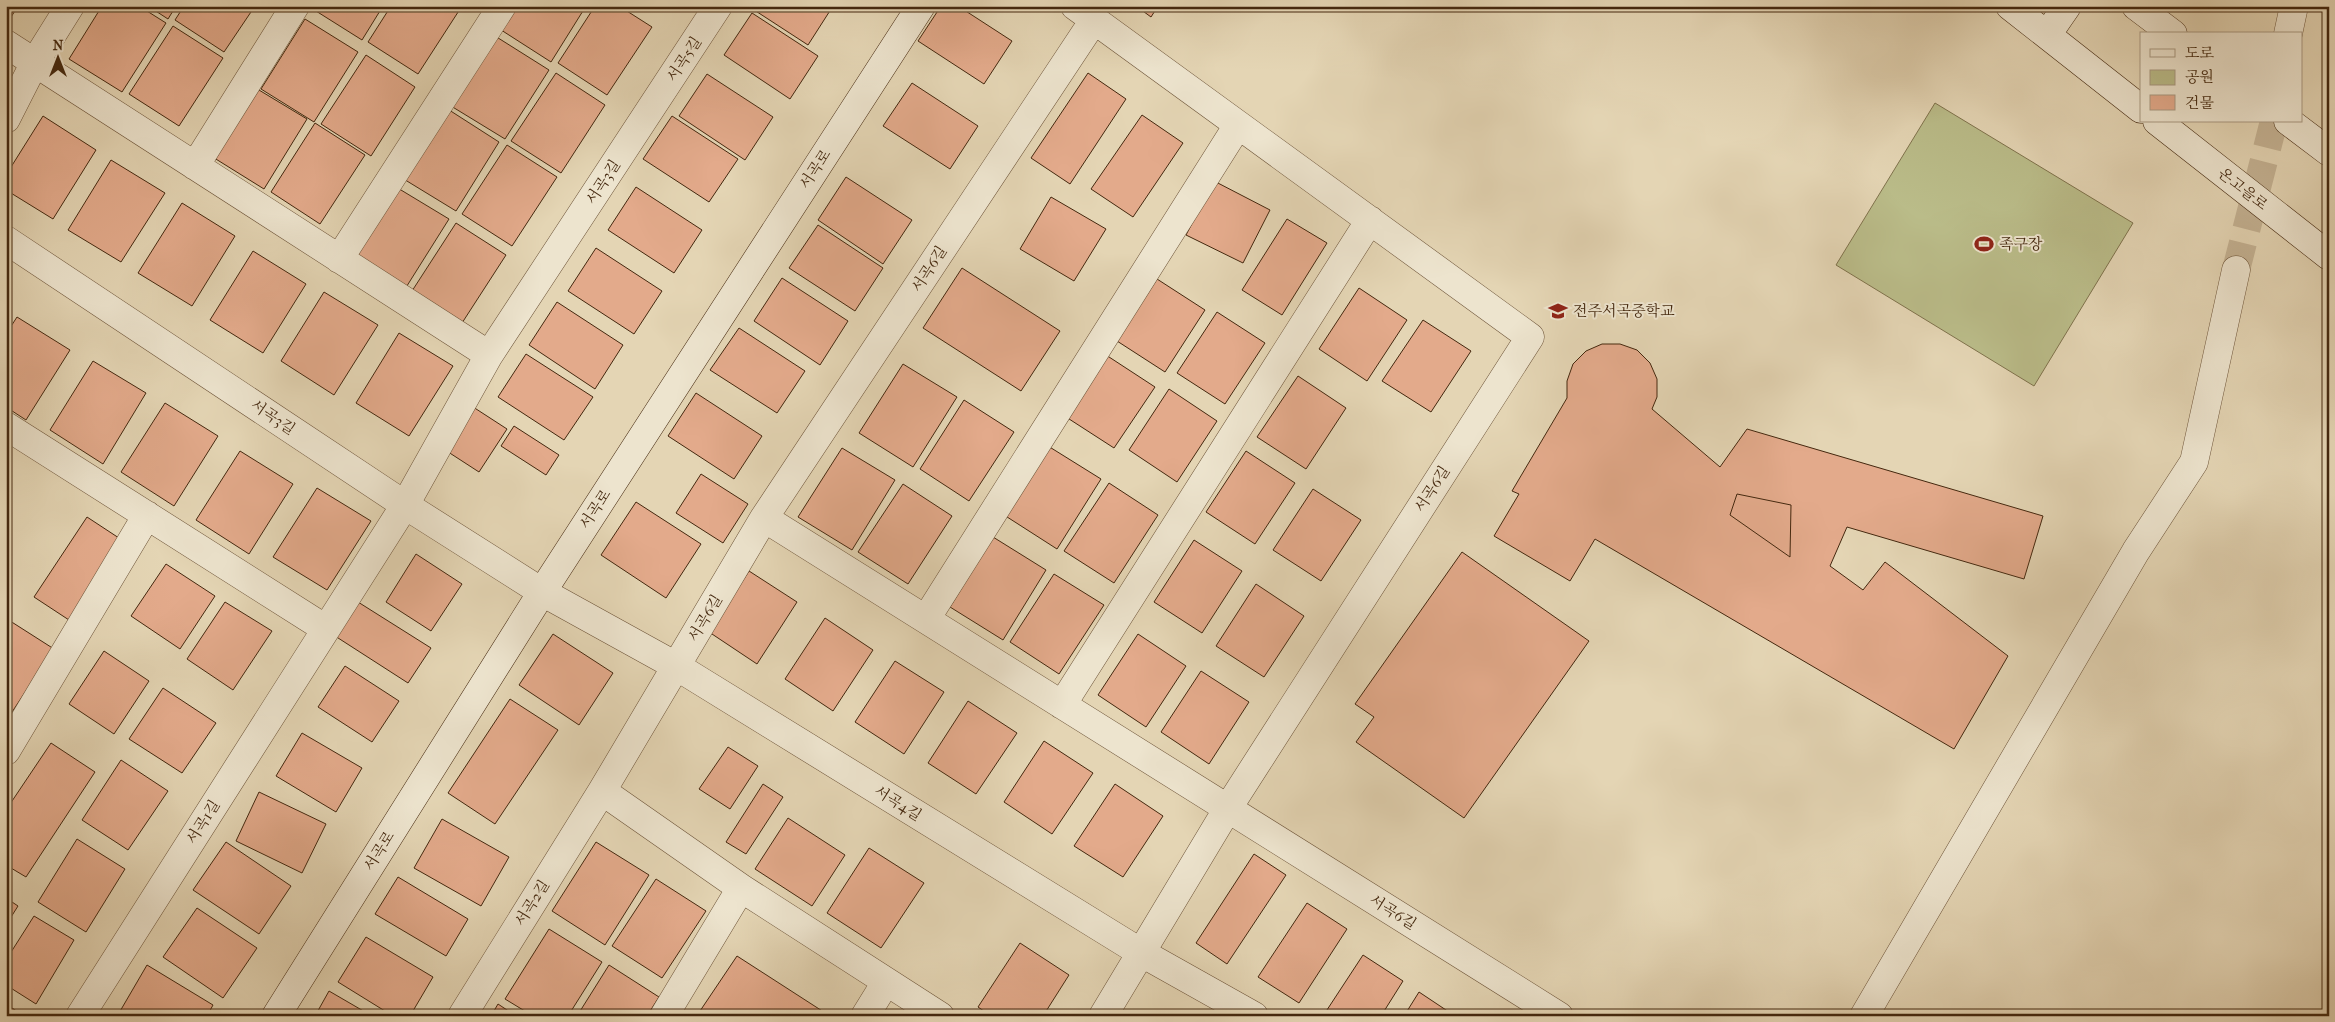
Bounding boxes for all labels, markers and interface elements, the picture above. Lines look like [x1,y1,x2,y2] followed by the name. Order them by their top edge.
[32,32,82,82] north arrow
[2140,32,2302,122] legend
[663,33,705,85] street label: 서곡5길
[53,37,64,54] text: N
[2185,44,2214,62] text: 도로
[2185,68,2214,86] text: 공원
[2185,94,2214,112] text: 건물
[796,145,835,192] street label: 서곡로
[582,156,624,208] street label: 서곡3길
[2215,164,2272,214] street label: 온고을로
[1973,233,1995,255] sports icon: 족구장
[1999,235,2043,253] place label: 족구장
[907,242,951,296] street label: 서곡6길
[1547,300,1569,322] school or university icon: 전주서곡중학교
[1573,302,1675,320] place label: 전주서곡중학교
[247,396,299,438] street label: 서곡3길
[1410,462,1454,516] street label: 서곡6길
[576,485,615,532] street label: 서곡로
[684,591,726,645] street label: 서곡6길
[871,782,925,824] street label: 서곡4길
[182,797,224,847] street label: 서곡1길
[360,827,398,874] street label: 서곡로
[511,877,553,929] street label: 서곡2길
[1366,891,1420,933] street label: 서곡6길

